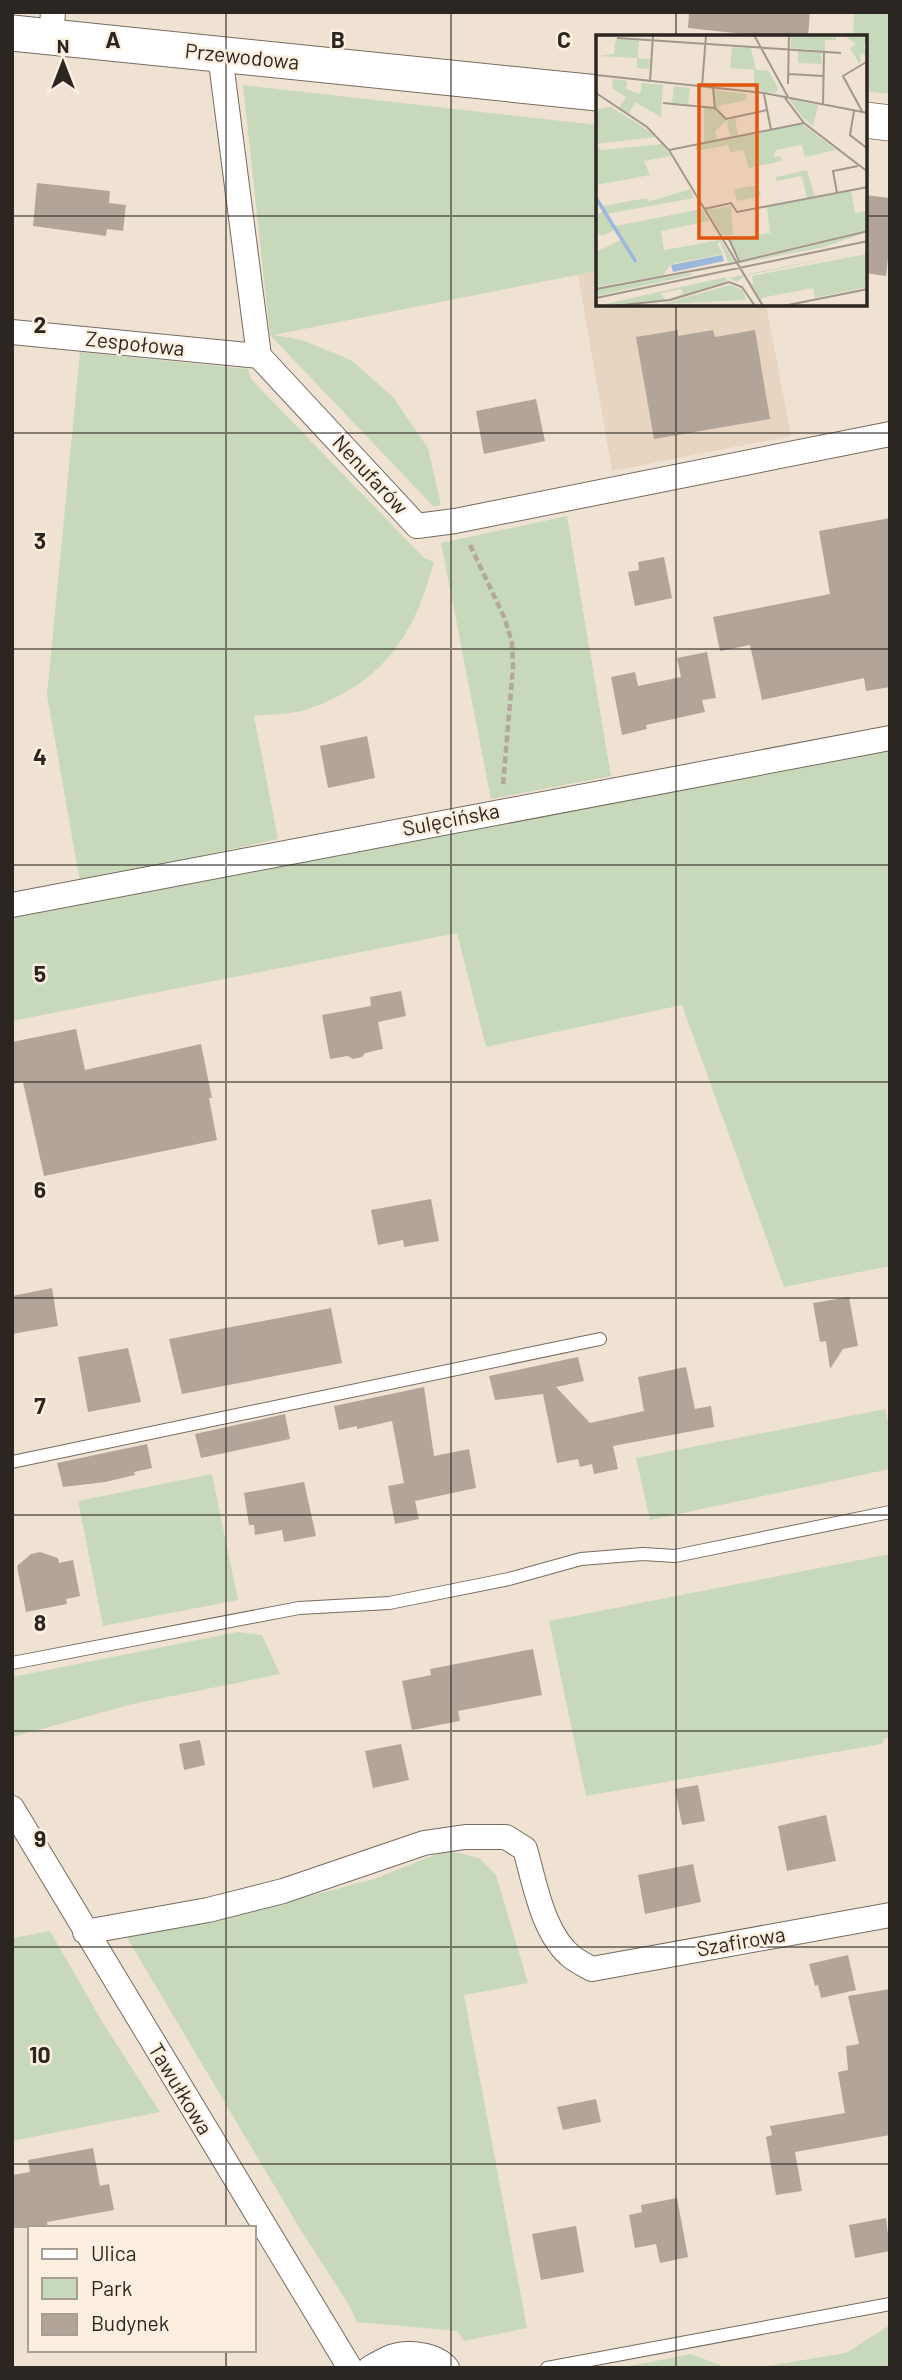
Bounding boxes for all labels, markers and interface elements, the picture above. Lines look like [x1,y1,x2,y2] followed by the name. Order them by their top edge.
[105,25,121,53] text: A
[331,25,345,53] text: B
[557,25,571,53] text: C
[28,28,98,98] north arrow
[57,34,69,57] text: N
[596,35,867,306] inset map
[184,37,301,74] street label: Przewodowa
[34,310,46,338] text: 2
[84,325,186,360] street label: Zespołowa
[328,429,414,519] street label: Nenufarów
[34,526,46,554] text: 3
[33,742,47,770] text: 4
[400,797,501,840] street label: Sulęcińska
[34,959,46,987] text: 5
[34,1175,46,1203] text: 6
[34,1391,46,1419] text: 7
[34,1608,46,1636] text: 8
[34,1824,46,1852] text: 9
[695,1920,787,1961] street label: Szafirowa
[144,2038,218,2139] street label: Tawułkowa
[29,2040,51,2068] text: 10
[28,2226,256,2352] legend
[91,2240,136,2265] text: Ulica
[91,2275,132,2300] text: Park
[91,2310,169,2335] text: Budynek

